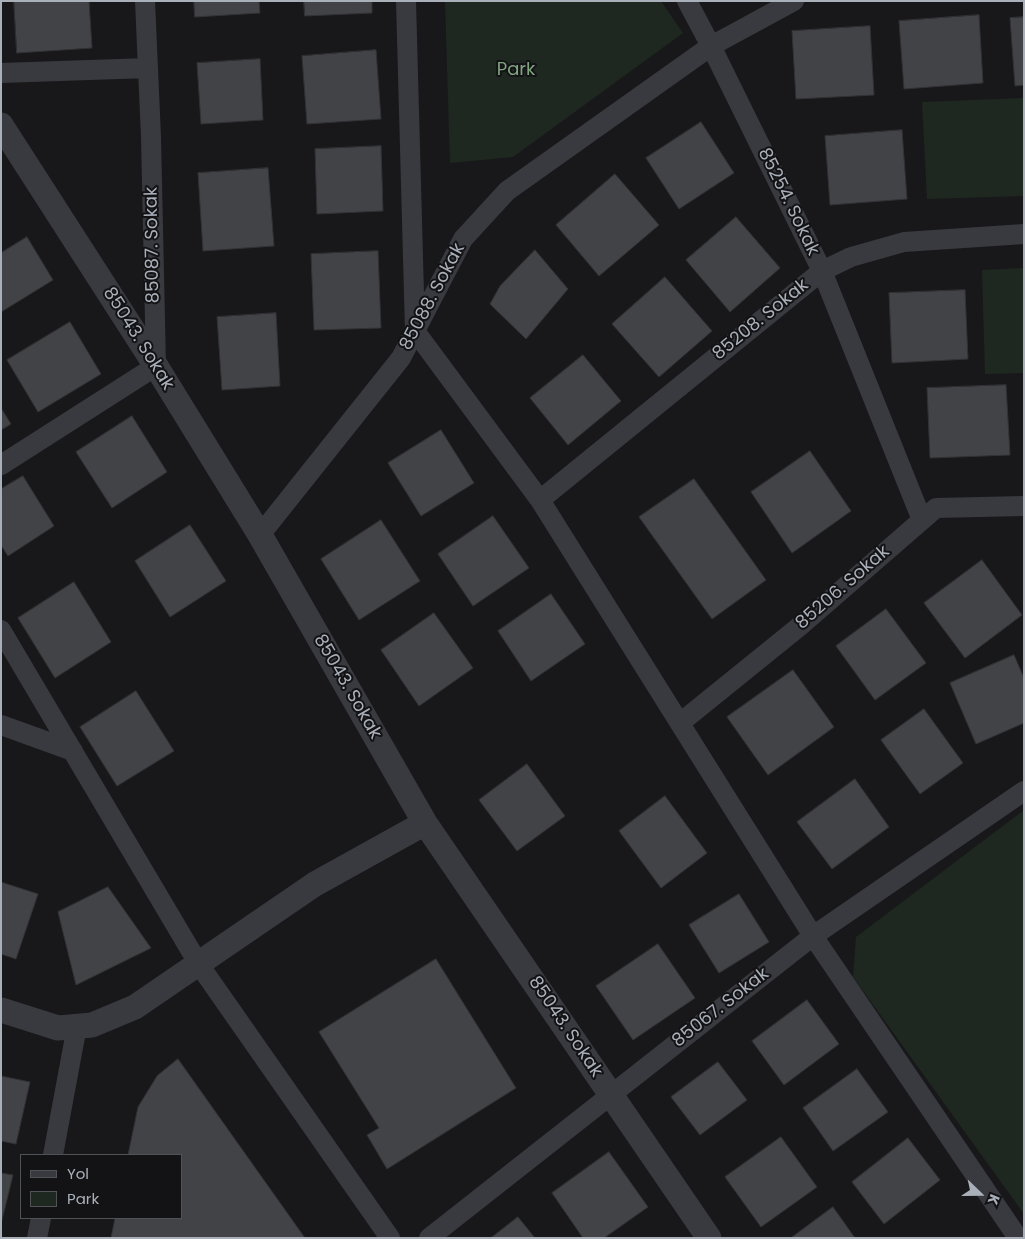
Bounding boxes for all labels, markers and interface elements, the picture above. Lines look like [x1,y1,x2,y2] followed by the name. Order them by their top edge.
[497,59,535,81] park label: Park
[753,145,823,259] street label: 85254. Sokak
[141,187,165,303] street label: 85087. Sokak
[396,240,470,354] street label: 85088. Sokak
[709,275,813,365] street label: 85208. Sokak
[98,284,178,394] street label: 85043. Sokak
[792,541,894,635] street label: 85206. Sokak
[308,631,386,743] street label: 85043. Sokak
[668,964,774,1052] street label: 85067. Sokak
[523,972,607,1082] street label: 85043. Sokak
[20,1154,182,1219] legend
[67,1163,89,1184] text: Yol
[955,1169,1005,1219] north arrow
[67,1188,99,1209] text: Park
[983,1191,1005,1208] text: K

